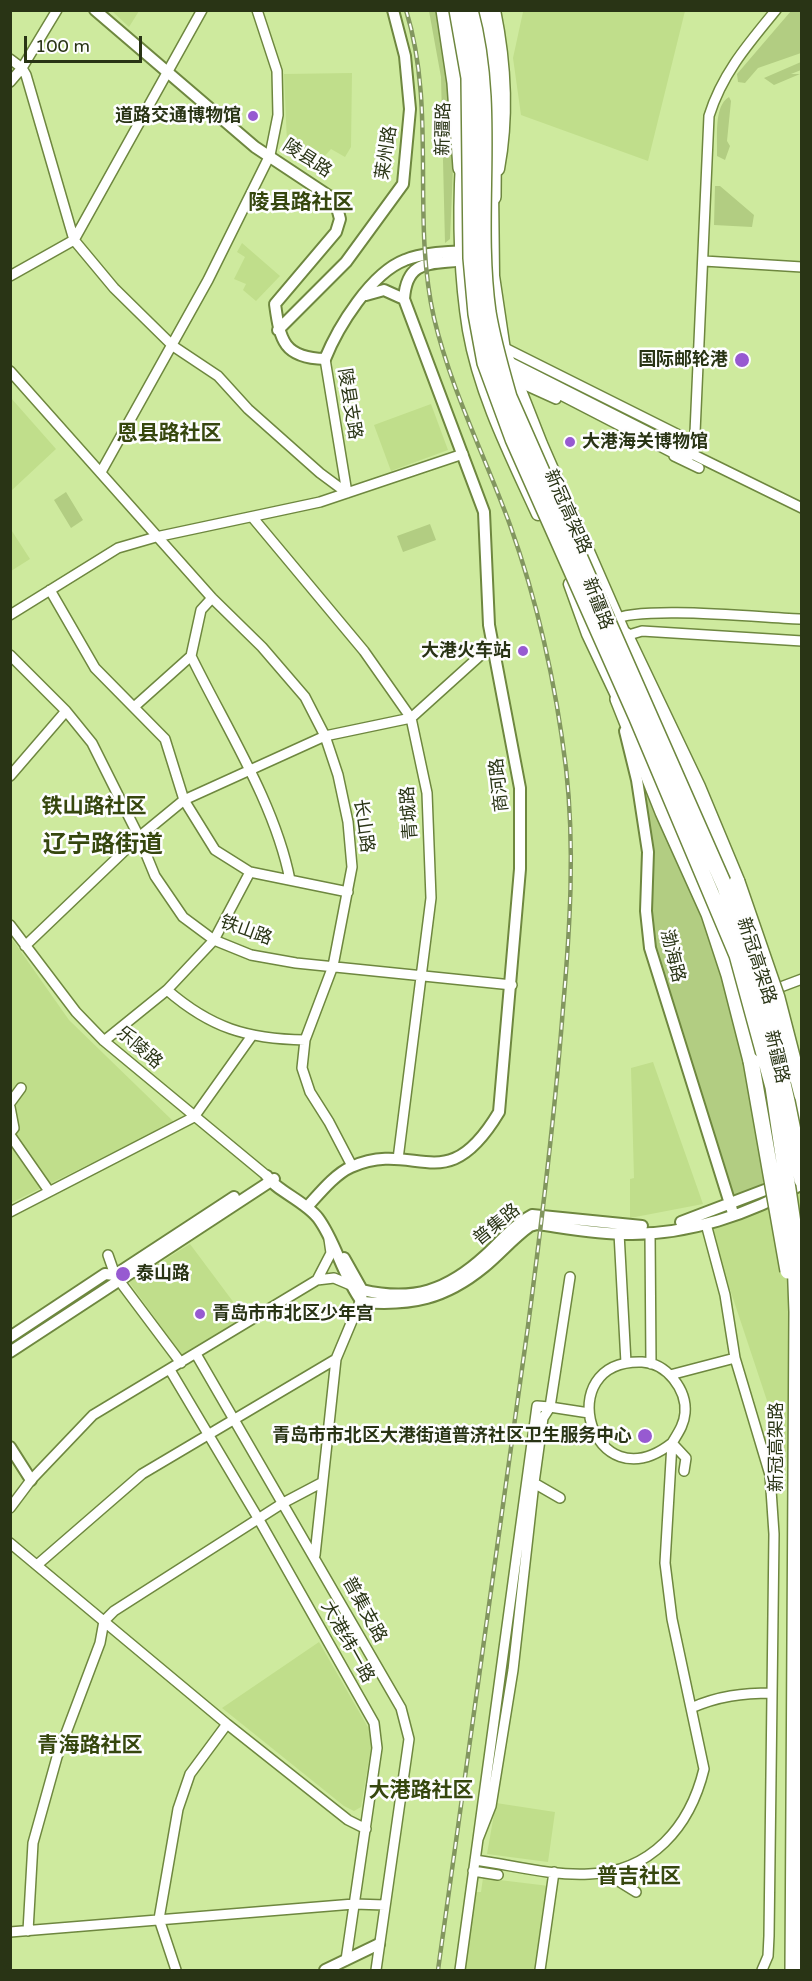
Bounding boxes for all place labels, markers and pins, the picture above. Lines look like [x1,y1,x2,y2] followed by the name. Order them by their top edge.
[115,105,241,127] place label: 道路交通博物馆
[246,109,260,123] marker: 道路交通博物馆
[638,349,728,371] place label: 国际邮轮港
[733,351,751,369] marker: 国际邮轮港
[582,431,708,453] place label: 大港海关博物馆
[563,435,577,449] marker: 大港海关博物馆
[421,640,511,662] place label: 大港火车站
[516,644,530,658] marker: 大港火车站
[136,1263,190,1285] place label: 泰山路
[114,1265,132,1283] marker: 泰山路
[212,1303,374,1325] place label: 青岛市市北区少年宫
[193,1307,207,1321] marker: 青岛市市北区少年宫
[272,1425,632,1447] place label: 青岛市市北区大港街道普济社区卫生服务中心
[636,1427,654,1445] marker: 青岛市市北区大港街道普济社区卫生服务中心

